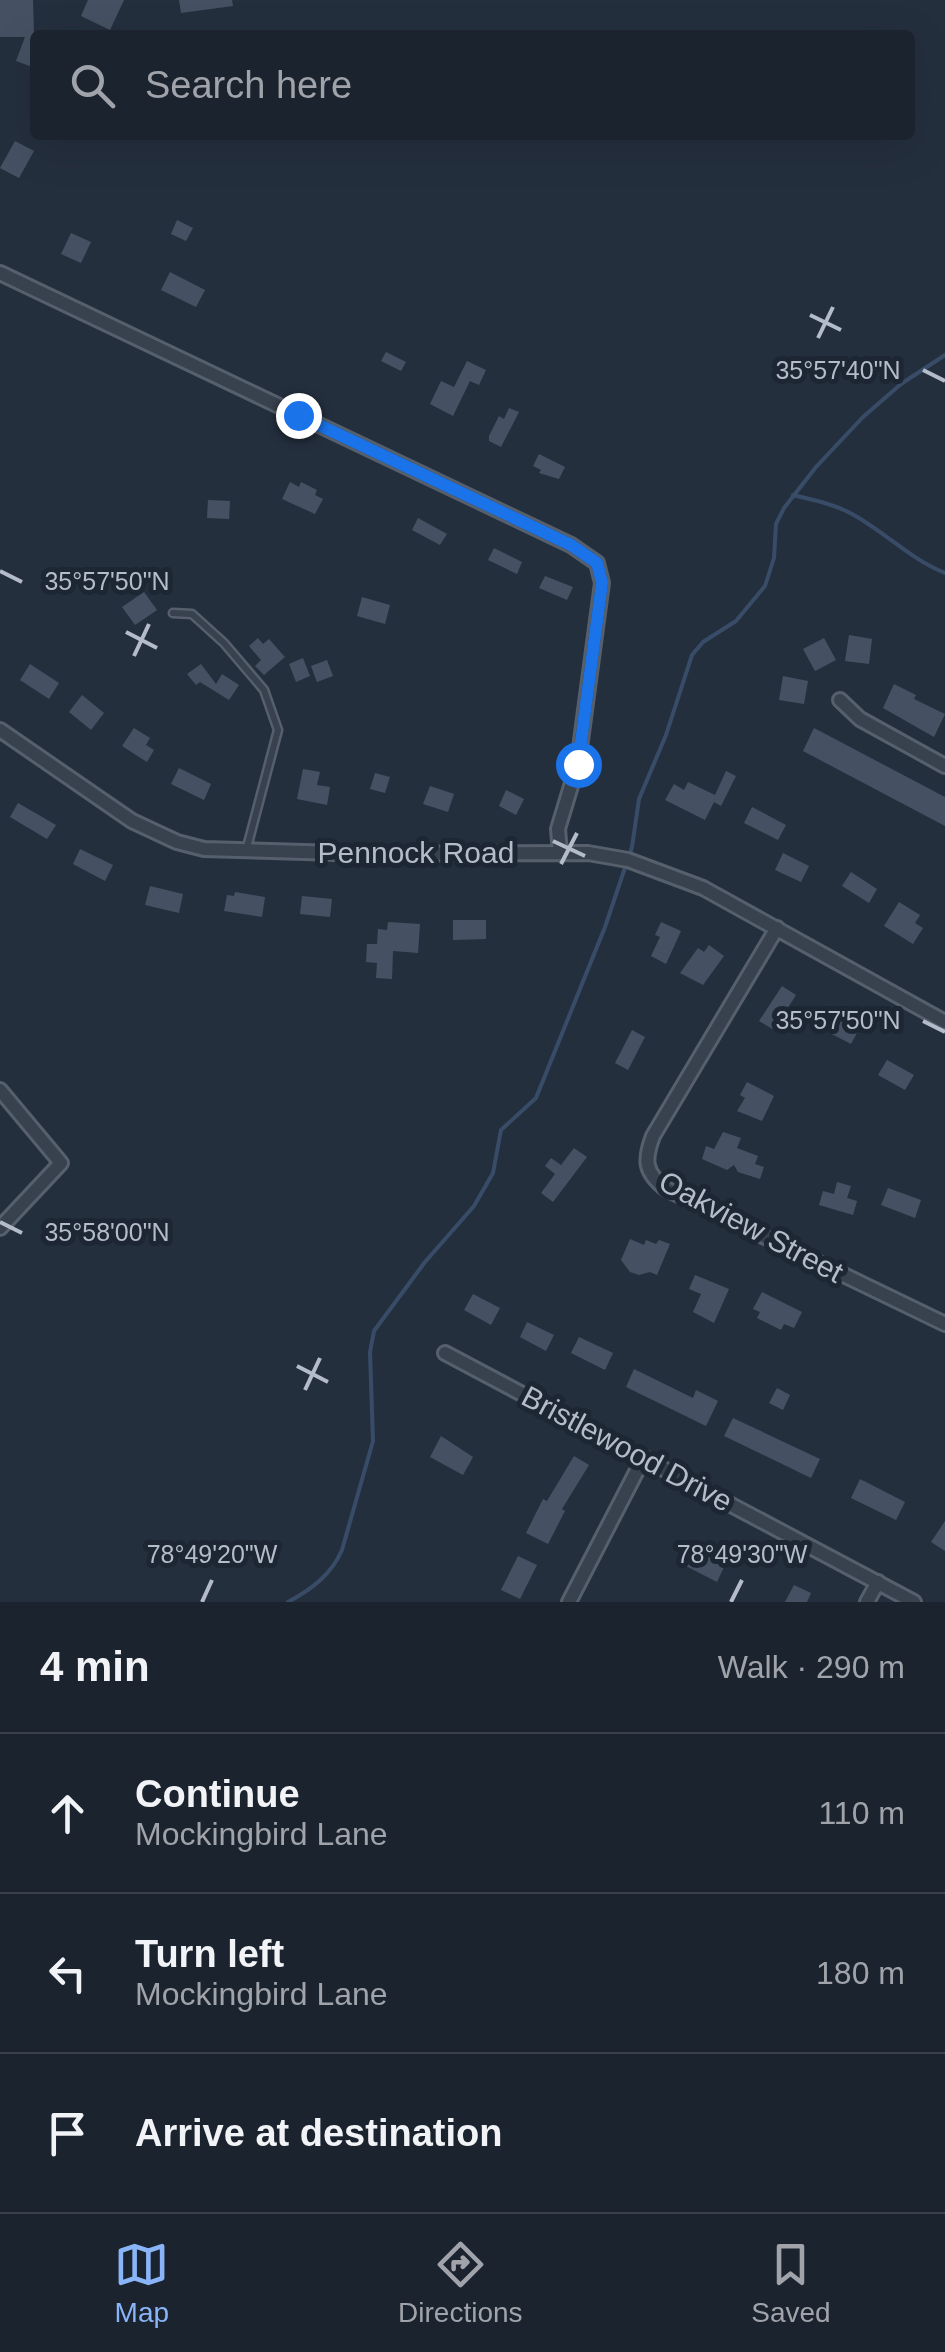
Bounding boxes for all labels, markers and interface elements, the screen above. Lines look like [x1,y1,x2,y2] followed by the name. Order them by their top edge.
[30,30,915,140] search box
[65,58,120,113] icon: search
[145,64,352,106] text: Search here
[775,356,901,384] text: 35°57'40"N
[276,393,322,439] route end
[44,567,170,595] text: 35°57'50"N
[556,742,602,788] route start
[318,836,514,869] street label: Pennock Road
[775,1006,901,1034] text: 35°57'50"N
[654,1164,849,1289] street label: Oakview Street
[44,1218,170,1246] text: 35°58'00"N
[516,1379,738,1518] street label: Bristlewood Drive
[147,1540,278,1568] text: 78°49'20"W
[677,1540,808,1568] text: 78°49'30"W
[40,1643,150,1690] text: 4 min
[718,1649,905,1685] text: Walk · 290 m
[135,1773,300,1815] text: Continue
[40,1786,95,1841] icon: ahead
[818,1795,905,1831] text: 110 m
[135,1816,388,1852] text: Mockingbird Lane
[135,1933,284,1975] text: Turn left
[40,1946,95,2001] icon: left
[816,1955,905,1991] text: 180 m
[135,1976,388,2012] text: Mockingbird Lane
[40,2106,95,2161] icon: arrive
[135,2112,502,2154] text: Arrive at destination
[114,2237,169,2329] tab: Map
[398,2237,523,2329] tab: Directions
[751,2237,831,2329] tab: Saved

